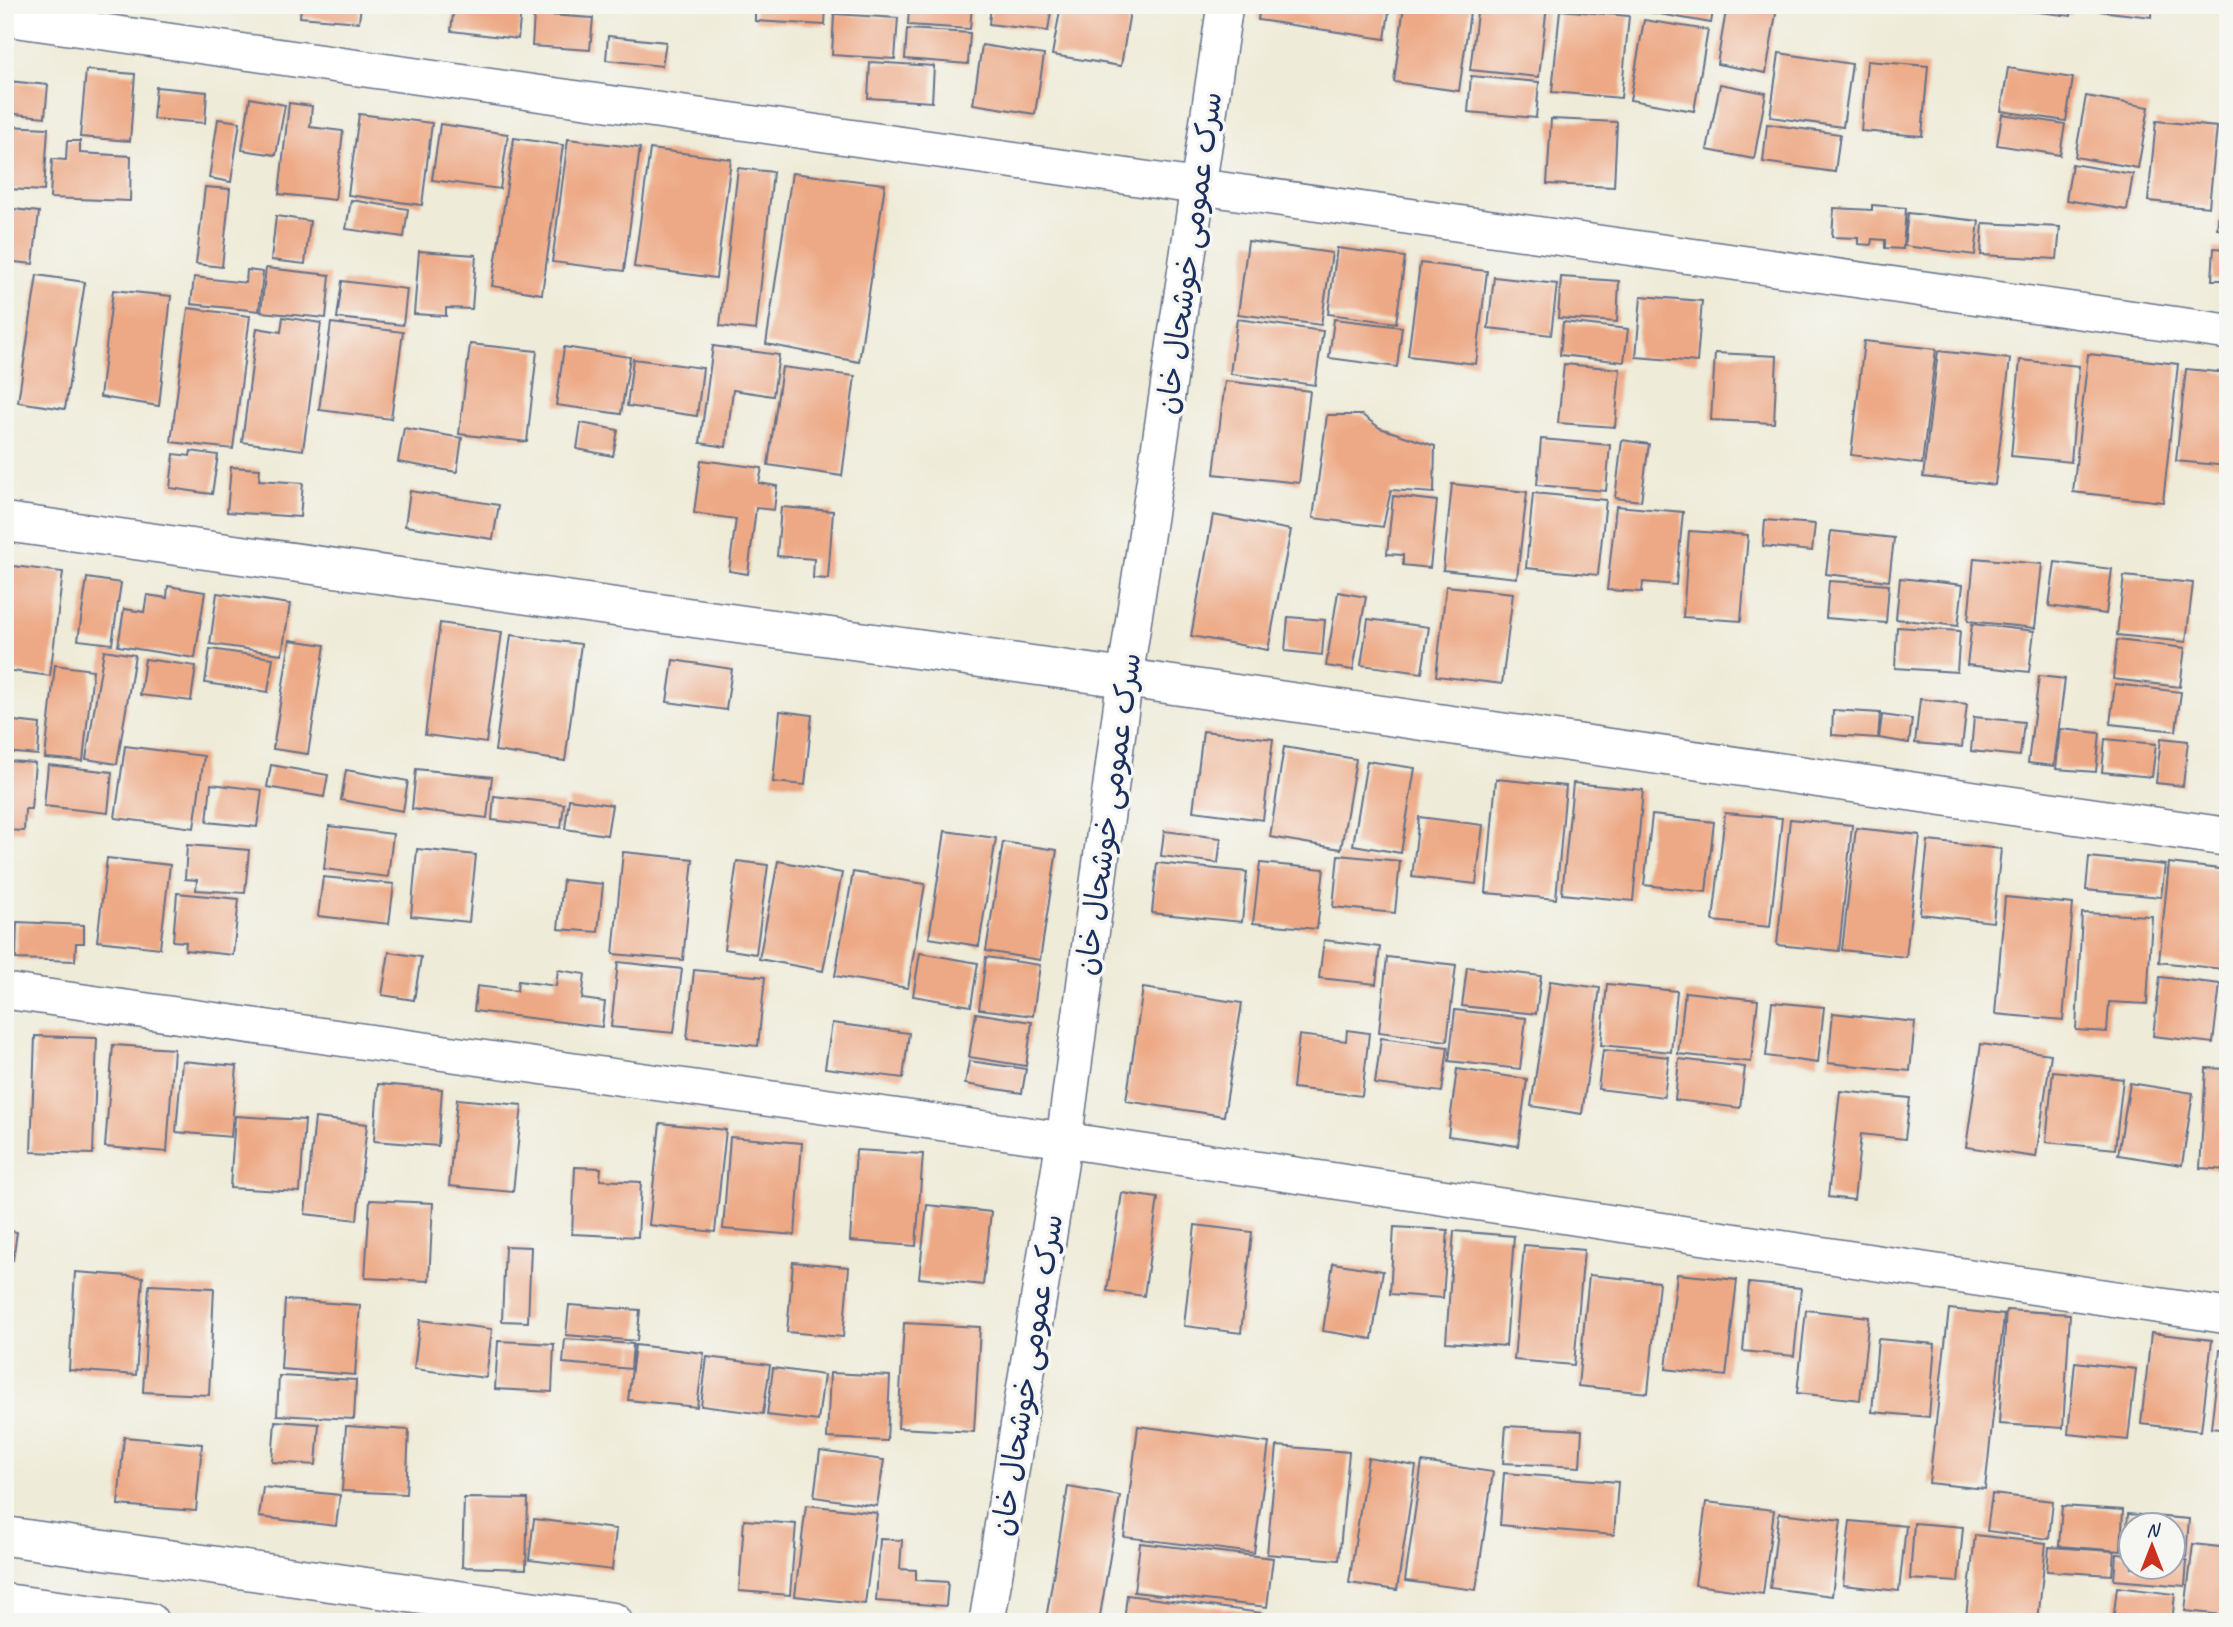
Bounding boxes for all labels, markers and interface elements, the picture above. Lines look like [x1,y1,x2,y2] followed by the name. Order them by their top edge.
[1148,89,1230,417] street label: سرک عمومی خوشحال خان
[1067,650,1149,978] street label: سرک عمومی خوشحال خان
[983,1211,1071,1539] street label: سرک عمومی خوشحال خان
[2118,1512,2188,1582] north arrow
[2146,1518,2161,1542] text: N

